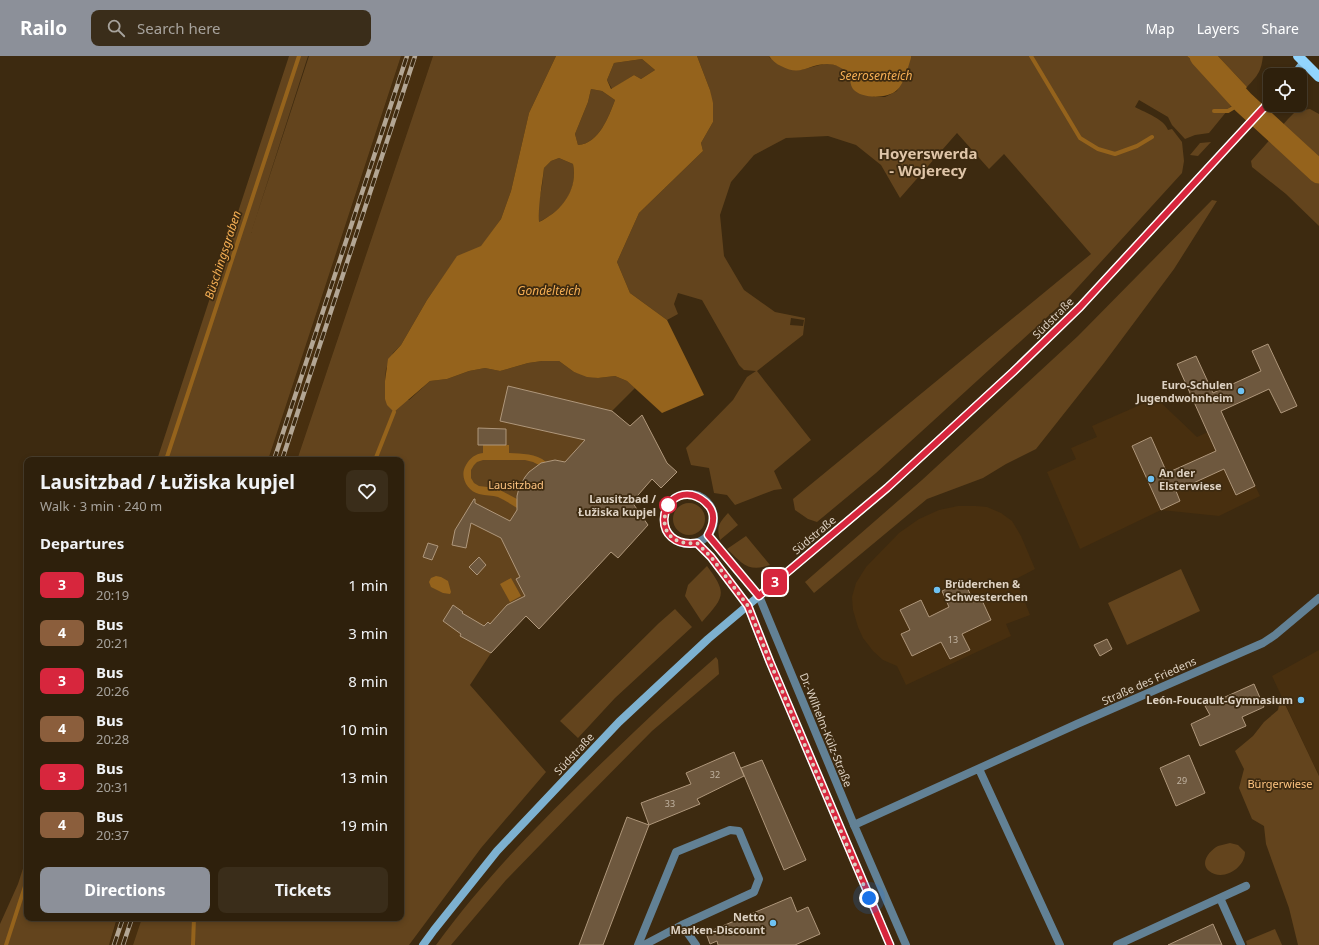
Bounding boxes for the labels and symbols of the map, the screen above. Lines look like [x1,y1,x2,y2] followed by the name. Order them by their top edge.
[840,67,912,84] water label: Seerosenteich
[879,143,977,180] district label: Hoyerswerda - Wojerecy
[200,208,245,301] water label: Büschingsgraben
[517,282,581,299] water label: Gondelteich
[1029,294,1077,342] street label: Südstraße
[1135,377,1233,405] place label: Euro-Schulen Jugendwohnheim
[1236,386,1246,396] marker: Euro-Schulen Jugendwohnheim
[1159,465,1222,493] place label: An der Elsterwiese
[1146,474,1156,484] marker: An der Elsterwiese
[488,477,544,492] park label: Lausitzbad
[578,491,656,519] place label: Lausitzbad / Łužiska kupjel
[659,496,677,514] marker: Lausitzbad / Łužiska kupjel
[789,512,839,557] street label: Südstraße
[762,569,788,595] line badge: 3
[945,576,1028,604] place label: Brüderchen & Schwesterchen
[932,585,942,595] marker: Brüderchen & Schwesterchen
[948,633,958,646] house number: 13
[1099,653,1198,708] street label: Straße des Friedens
[797,671,856,789] street label: Dr.-Wilhelm-Külz-Straße
[1146,692,1293,707] place label: León-Foucault-Gymnasium
[1296,695,1306,705] marker: León-Foucault-Gymnasium
[550,729,597,778] street label: Südstraße
[710,768,720,781] house number: 32
[1177,774,1187,787] house number: 29
[1247,776,1313,791] park label: Bürgerwiese
[665,797,675,810] house number: 33
[859,888,879,908] your location
[671,909,765,937] place label: Netto Marken-Discount
[768,918,778,928] marker: Netto Marken-Discount

